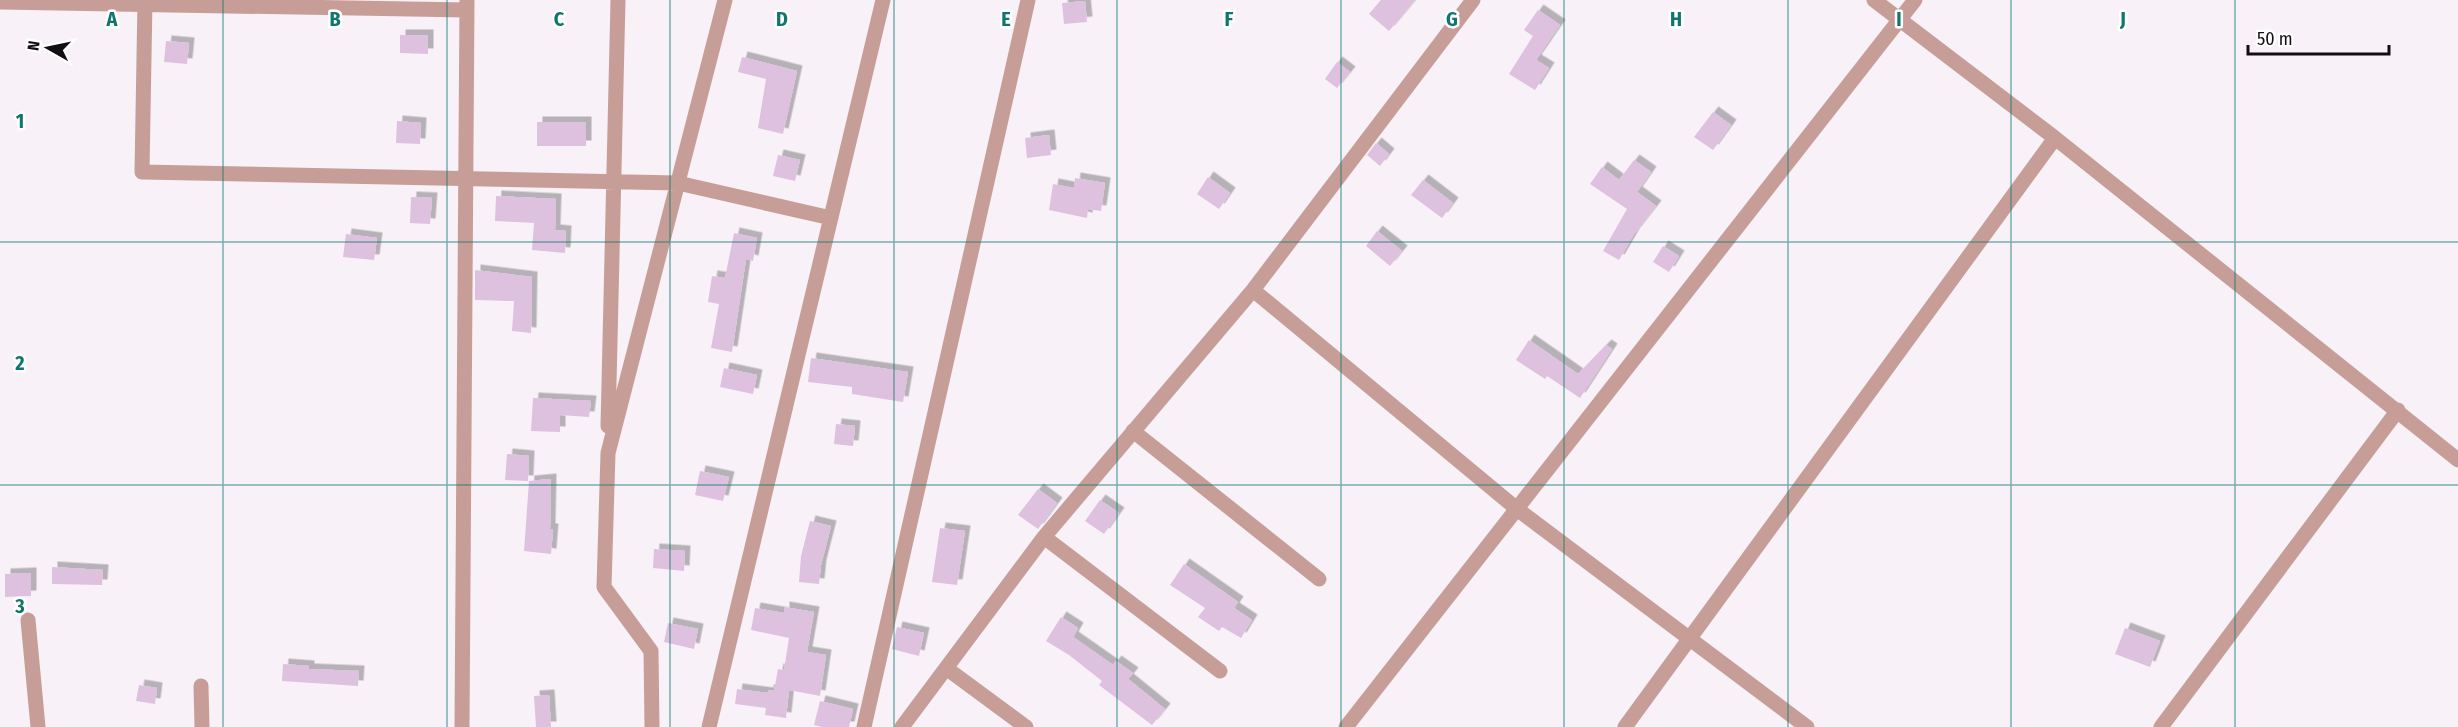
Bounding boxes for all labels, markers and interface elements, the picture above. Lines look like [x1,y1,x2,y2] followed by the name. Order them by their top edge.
[106,7,119,31] text: A
[329,7,341,31] text: B
[554,7,565,31] text: C
[776,7,788,31] text: D
[1001,7,1011,31] text: E
[1225,7,1234,31] text: F
[1446,7,1458,31] text: G
[1670,7,1682,31] text: H
[1896,7,1902,31] text: I
[2119,7,2126,31] text: J
[18,18,78,78] north arrow
[2248,18,2389,56] scale bar
[2257,28,2293,50] text: 50 m
[24,40,44,52] text: N
[16,109,24,133] text: 1
[14,351,25,375] text: 2
[14,594,25,618] text: 3

